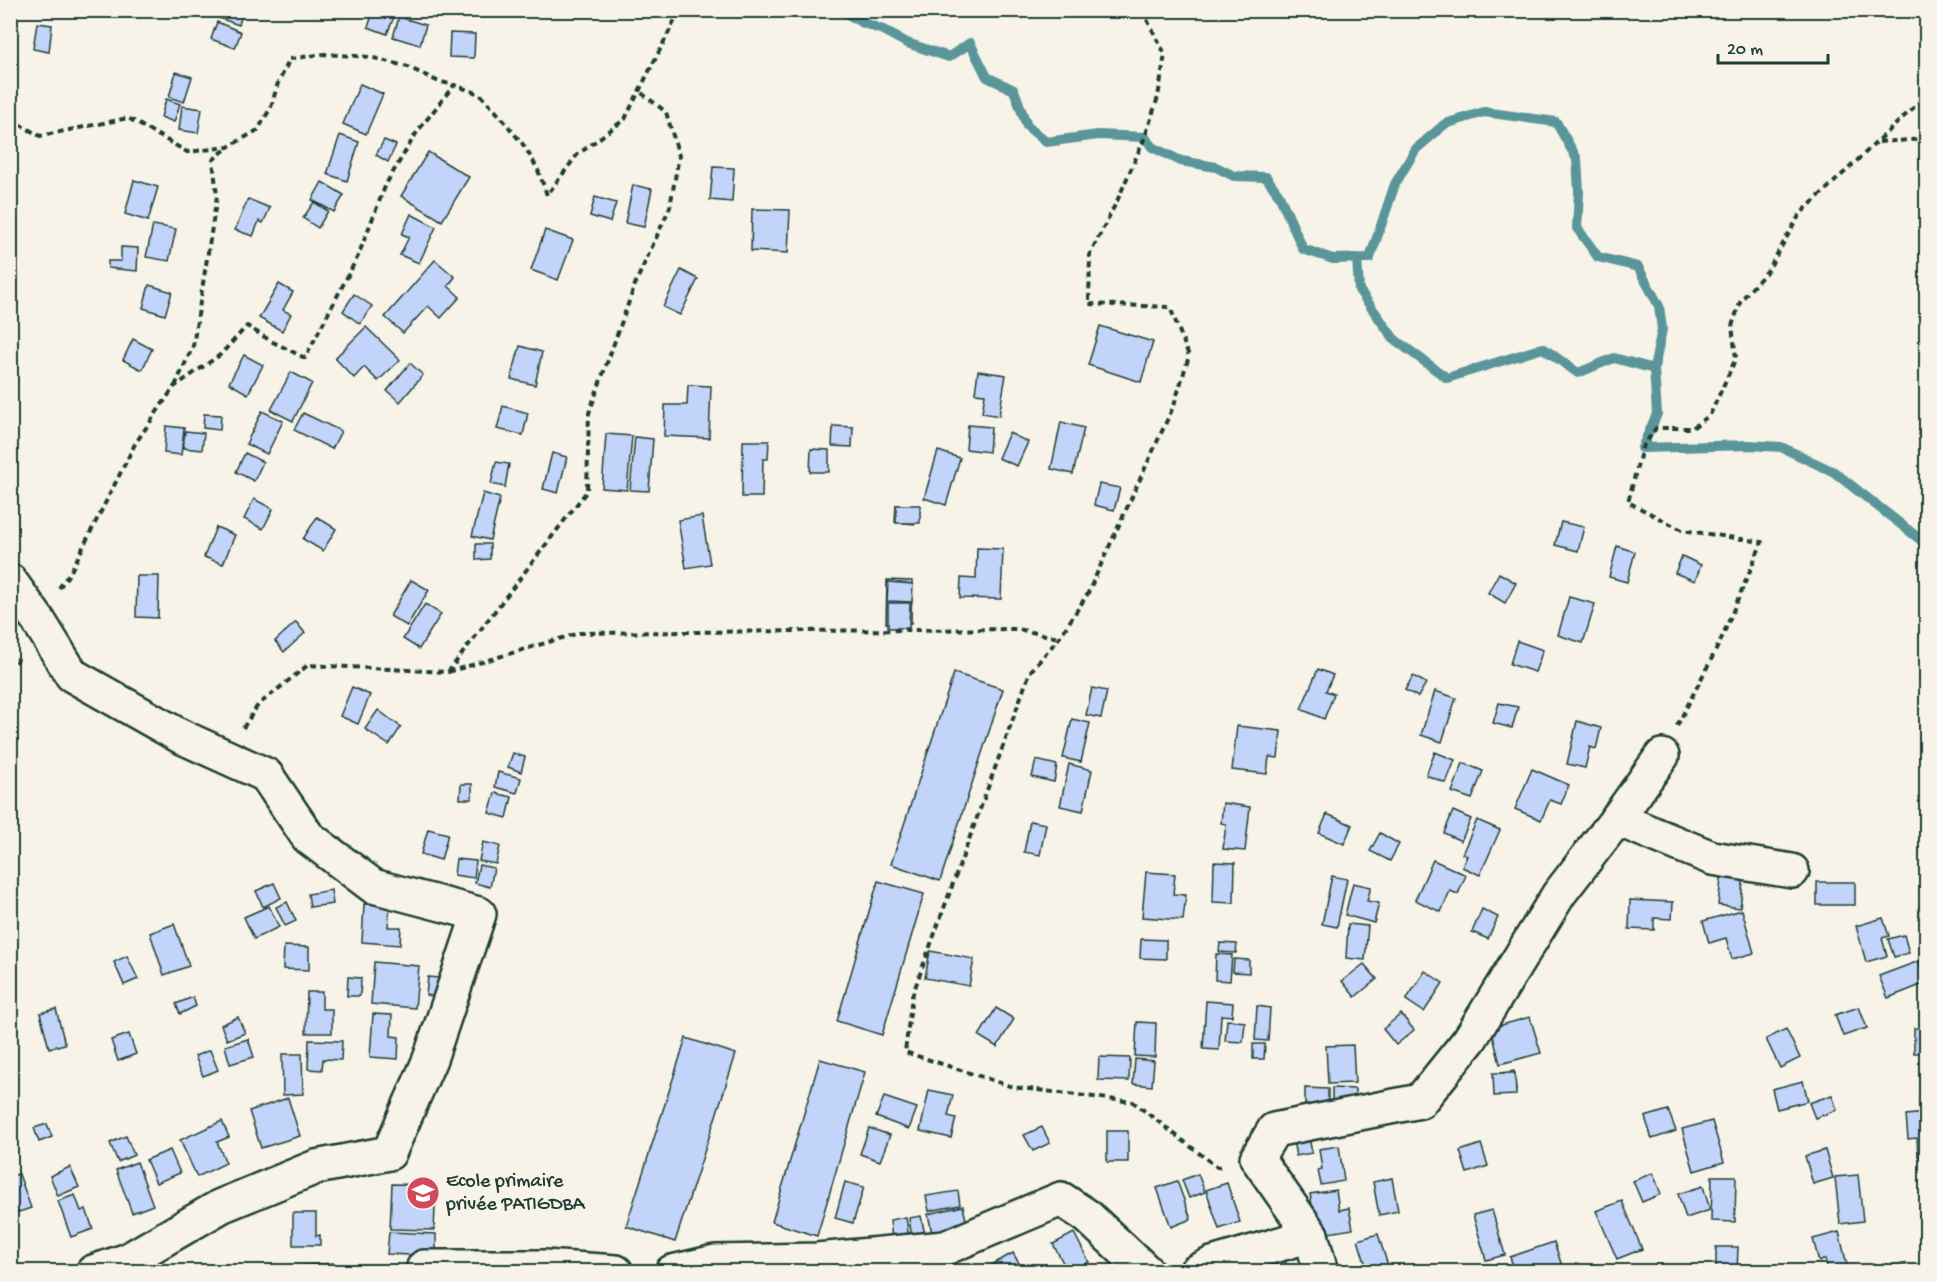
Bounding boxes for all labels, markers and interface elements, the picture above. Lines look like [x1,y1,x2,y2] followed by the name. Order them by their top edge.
[1718,27,1828,65] scale bar
[1727,40,1763,61] text: 20 m
[445,1171,586,1217] place label: Ecole primaire privée PATIGDBA
[405,1175,441,1211] school or university icon: Ecole primaire privée PATIGDBA

